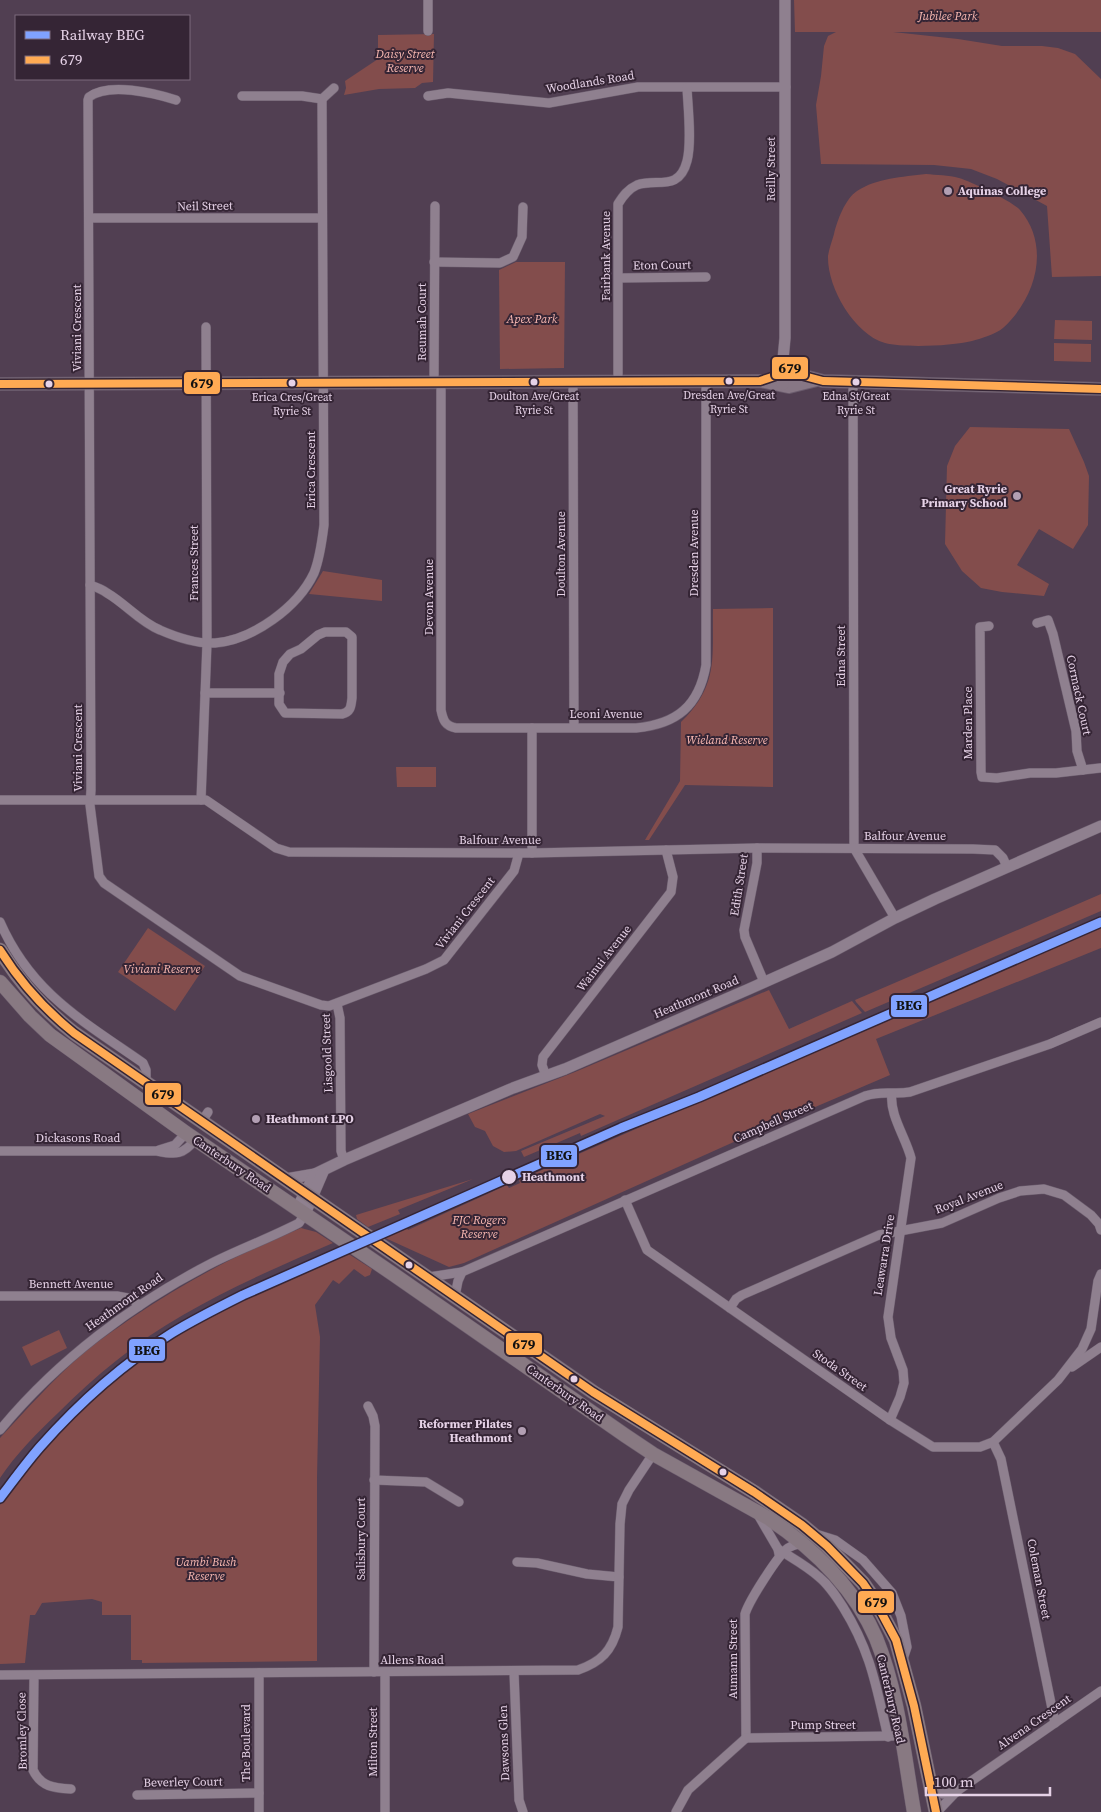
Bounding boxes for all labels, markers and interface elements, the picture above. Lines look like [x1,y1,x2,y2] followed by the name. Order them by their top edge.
[917,8,978,24] park label: Jubilee Park
[15,15,190,80] legend
[60,24,144,45] text: Railway BEG
[375,46,436,76] park label: Daisy Street Reserve
[60,49,83,70] text: 679
[545,67,636,97] street label: Woodlands Road
[763,137,779,201] street label: Reilly Street
[958,183,1046,199] place label: Aquinas College
[942,185,954,197] marker: Aquinas College
[177,198,233,214] street label: Neil Street
[598,211,614,301] street label: Fairbank Avenue
[633,256,691,274] street label: Eton Court
[414,283,430,361] street label: Reumah Court
[69,284,85,372] street label: Viviani Crescent
[506,311,558,327] park label: Apex Park
[771,356,809,380] line badge: 679
[779,358,802,378] text: 679
[183,371,221,395] line badge: 679
[191,373,214,393] text: 679
[724,376,734,386] marker: Dresden Ave/Great Ryrie St
[529,377,539,387] marker: Doulton Ave/Great Ryrie St
[851,377,861,387] marker: Edna St/Great Ryrie St
[287,378,297,388] marker: Erica Cres/Great Ryrie St
[44,379,54,389] unlabelled marker
[683,388,775,417] place label: Dresden Ave/Great Ryrie St
[489,389,579,418] place label: Doulton Ave/Great Ryrie St
[822,389,890,418] place label: Edna St/Great Ryrie St
[252,390,333,419] place label: Erica Cres/Great Ryrie St
[303,431,319,509] street label: Erica Crescent
[921,481,1007,511] place label: Great Ryrie Primary School
[1011,490,1023,502] marker: Great Ryrie Primary School
[686,509,702,597] street label: Dresden Avenue
[553,511,569,597] street label: Doulton Avenue
[186,525,202,601] street label: Frances Street
[421,559,437,635] street label: Devon Avenue
[833,625,849,687] street label: Edna Street
[1063,653,1095,737] street label: Cormack Court
[960,686,976,760] street label: Marden Place
[70,704,86,792] street label: Viviani Crescent
[570,706,642,722] street label: Leoni Avenue
[686,732,768,748] park label: Wieland Reserve
[864,828,946,844] street label: Balfour Avenue
[459,832,541,848] street label: Balfour Avenue
[726,853,752,917] street label: Edith Street
[432,874,498,952] street label: Viviani Crescent
[573,921,635,995] street label: Wainui Avenue
[124,961,201,977] park label: Viviani Reserve
[651,972,741,1022] street label: Heathmont Road
[890,994,928,1018] line badge: BEG
[896,995,923,1015] text: BEG
[318,1013,336,1093] street label: Lisgoold Street
[144,1082,182,1106] line badge: 679
[152,1084,175,1104] text: 679
[731,1097,815,1147] street label: Campbell Street
[266,1111,354,1127] place label: Heathmont LPO
[250,1113,262,1125] marker: Heathmont LPO
[36,1130,121,1146] street label: Dickasons Road
[190,1132,274,1196] street label: Canterbury Road
[540,1144,578,1168] line badge: BEG
[546,1145,573,1165] text: BEG
[500,1168,518,1186] marker: Heathmont
[522,1169,585,1185] place label: Heathmont
[933,1177,1005,1217] street label: Royal Avenue
[451,1212,506,1242] park label: FJC Rogers Reserve
[870,1213,898,1297] street label: Leawarra Drive
[404,1260,414,1270] unlabelled marker
[82,1269,166,1335] street label: Heathmont Road
[29,1276,113,1292] street label: Bennett Avenue
[505,1332,543,1356] line badge: 679
[513,1334,536,1354] text: 679
[128,1338,166,1362] line badge: BEG
[134,1340,161,1360] text: BEG
[810,1345,871,1395] street label: Stoda Street
[523,1360,607,1426] street label: Canterbury Road
[569,1374,579,1384] unlabelled marker
[419,1416,513,1446] place label: Reformer Pilates Heathmont
[516,1425,528,1437] marker: Reformer Pilates Heathmont
[718,1467,728,1477] unlabelled marker
[353,1498,369,1580] street label: Salisbury Court
[1023,1537,1055,1621] street label: Coleman Street
[175,1554,237,1584] park label: Uambi Bush Reserve
[857,1590,895,1614] line badge: 679
[865,1592,888,1612] text: 679
[725,1619,741,1699] street label: Aumann Street
[380,1652,444,1668] street label: Allens Road
[873,1653,909,1745] street label: Canterbury Road
[994,1691,1074,1753] street label: Alvena Crescent
[13,1692,31,1770] street label: Bromley Close
[238,1704,254,1782] street label: The Boulevard
[495,1705,513,1781] street label: Dawsons Glen
[365,1707,381,1777] street label: Milton Street
[790,1717,856,1733] street label: Pump Street
[926,1764,1050,1796] scale bar
[934,1771,974,1792] text: 100 m
[143,1773,223,1791] street label: Beverley Court

